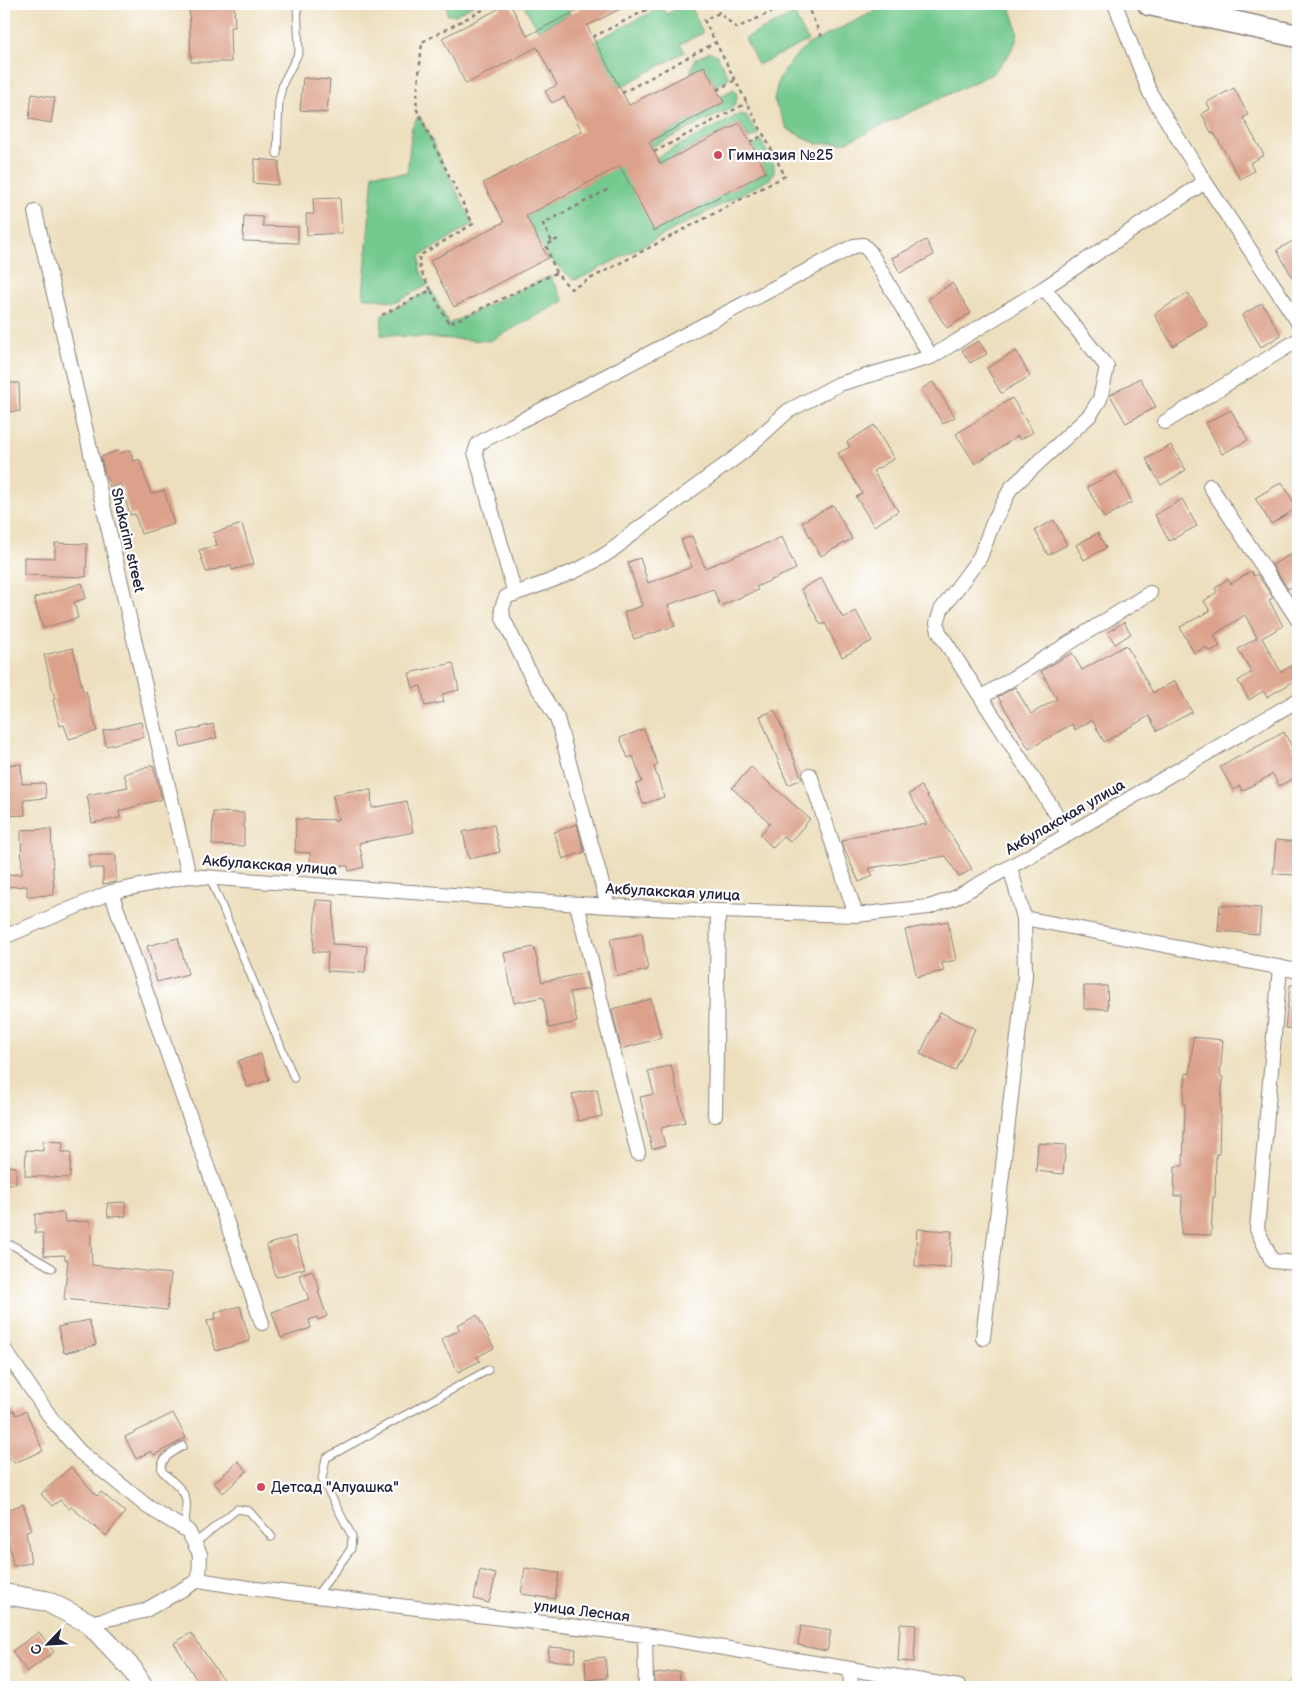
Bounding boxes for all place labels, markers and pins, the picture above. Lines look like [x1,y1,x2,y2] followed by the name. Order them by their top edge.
[728,146,833,165] place label: Гимназия №25
[712,149,724,161] marker: Гимназия №25
[271,1478,399,1497] place label: Детсад "Алуашка"
[255,1481,267,1493] marker: Детсад "Алуашка"

